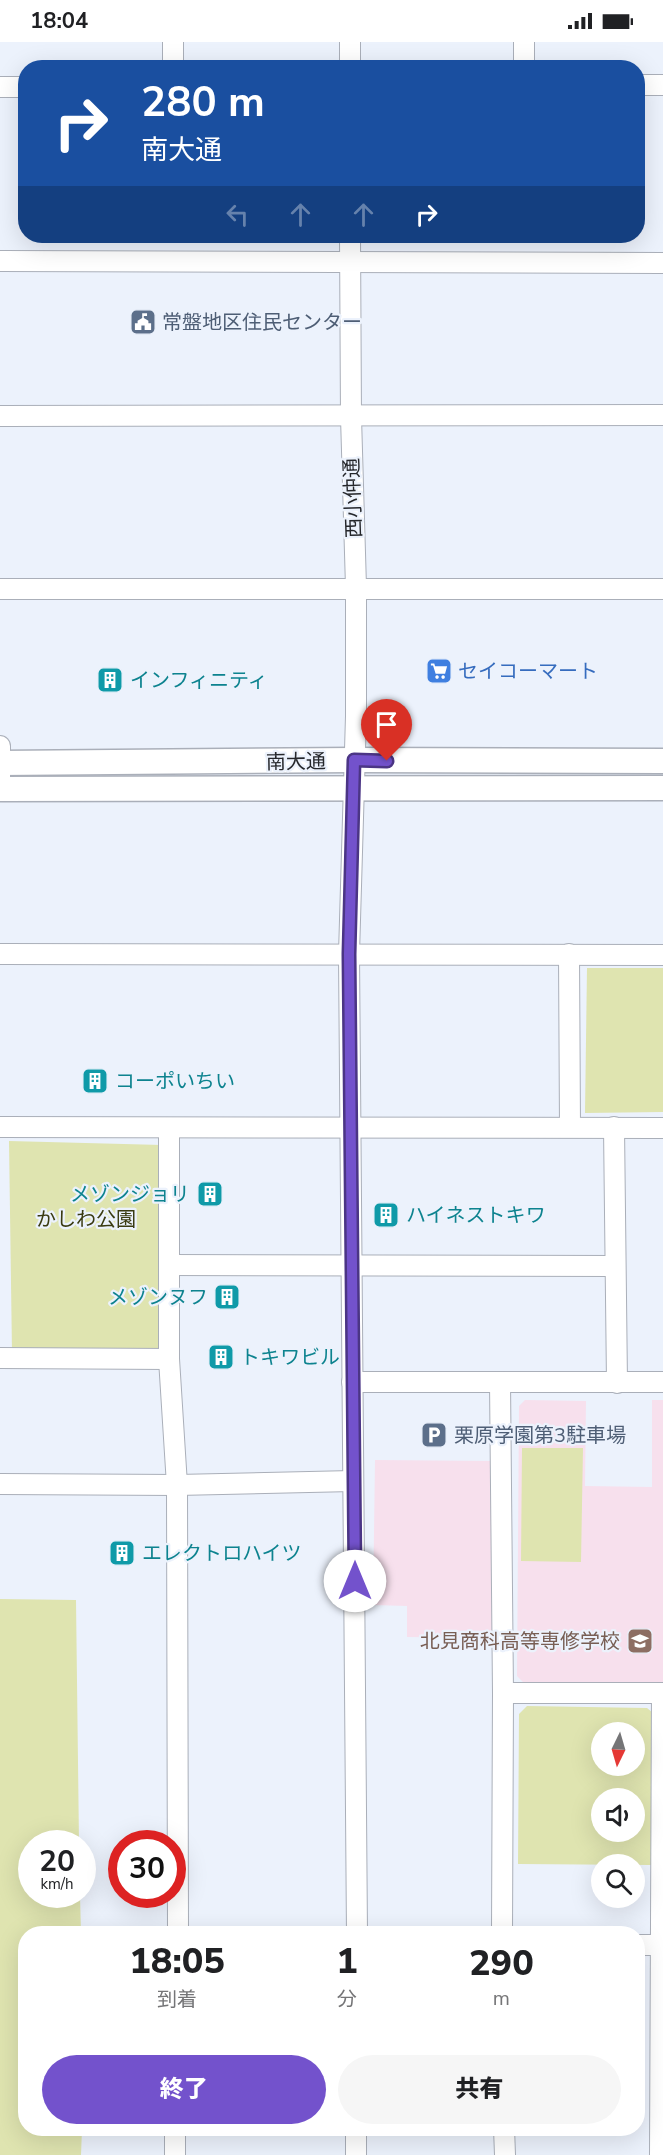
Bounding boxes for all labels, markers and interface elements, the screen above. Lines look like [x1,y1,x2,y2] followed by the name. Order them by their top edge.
[30,6,88,36] text: 18:04
[141,74,265,131] text: 280 m
[42,84,120,162] icon: right
[141,132,222,169] text: 南大通
[221,198,254,231] icon: left
[284,198,317,231] icon: ahead
[347,198,380,231] icon: ahead
[410,198,443,231] icon: right
[128,307,158,337] public building icon: 常盤地区住民センター
[162,309,362,336] place label: 常盤地区住民センター
[338,458,368,538] street label: 西小仲通
[424,656,454,686] supermarket icon: セイコーマート
[458,658,598,685] place label: セイコーマート
[95,665,125,695] building icon: インフィニティ
[130,667,268,694] place label: インフィニティ
[361,699,412,761] pin
[370,708,403,741] icon: arrive
[266,748,326,776] street label: 南大通
[80,1066,110,1096] building icon: コーポいちい
[115,1068,235,1095] place label: コーポいちい
[195,1179,225,1209] building icon: メゾンジョリ
[70,1181,190,1208] place label: メゾンジョリ
[371,1200,401,1230] building icon: ハイネストキワ
[406,1202,546,1229] place label: ハイネストキワ
[36,1206,136,1233] park label: かしわ公園
[212,1282,242,1312] building icon: メゾンヌフ
[108,1284,208,1311] place label: メゾンヌフ
[206,1342,236,1372] building icon: トキワビル
[240,1344,340,1371] place label: トキワビル
[419,1420,449,1450] parking icon: 栗原学園第3駐車場
[454,1422,626,1449] place label: 栗原学園第3駐車場
[107,1538,137,1568] building icon: エレクトロハイツ
[142,1540,302,1567] place label: エレクトロハイツ
[323,1549,387,1613] position arrow
[625,1626,655,1656] school or university icon: 北見商科高等専修学校
[420,1628,620,1655] place label: 北見商科高等専修学校
[591,1722,645,1776] north arrow
[591,1722,645,1908] map controls
[591,1788,645,1842] button: sound
[108,1830,186,1908] speed limit sign: 30
[39,1841,75,1882] text: 20
[591,1854,645,1908] button: search
[40,1874,74,1894] text: km/h
[129,1937,225,1986] text: 18:05
[336,1937,358,1986] text: 1
[469,1939,534,1988] text: 290
[493,1985,510,2012] text: m
[157,1986,197,2013] text: 到着
[337,1986,357,2013] text: 分
[42,2055,326,2124] button: 終了
[338,2055,621,2124] button: 共有

